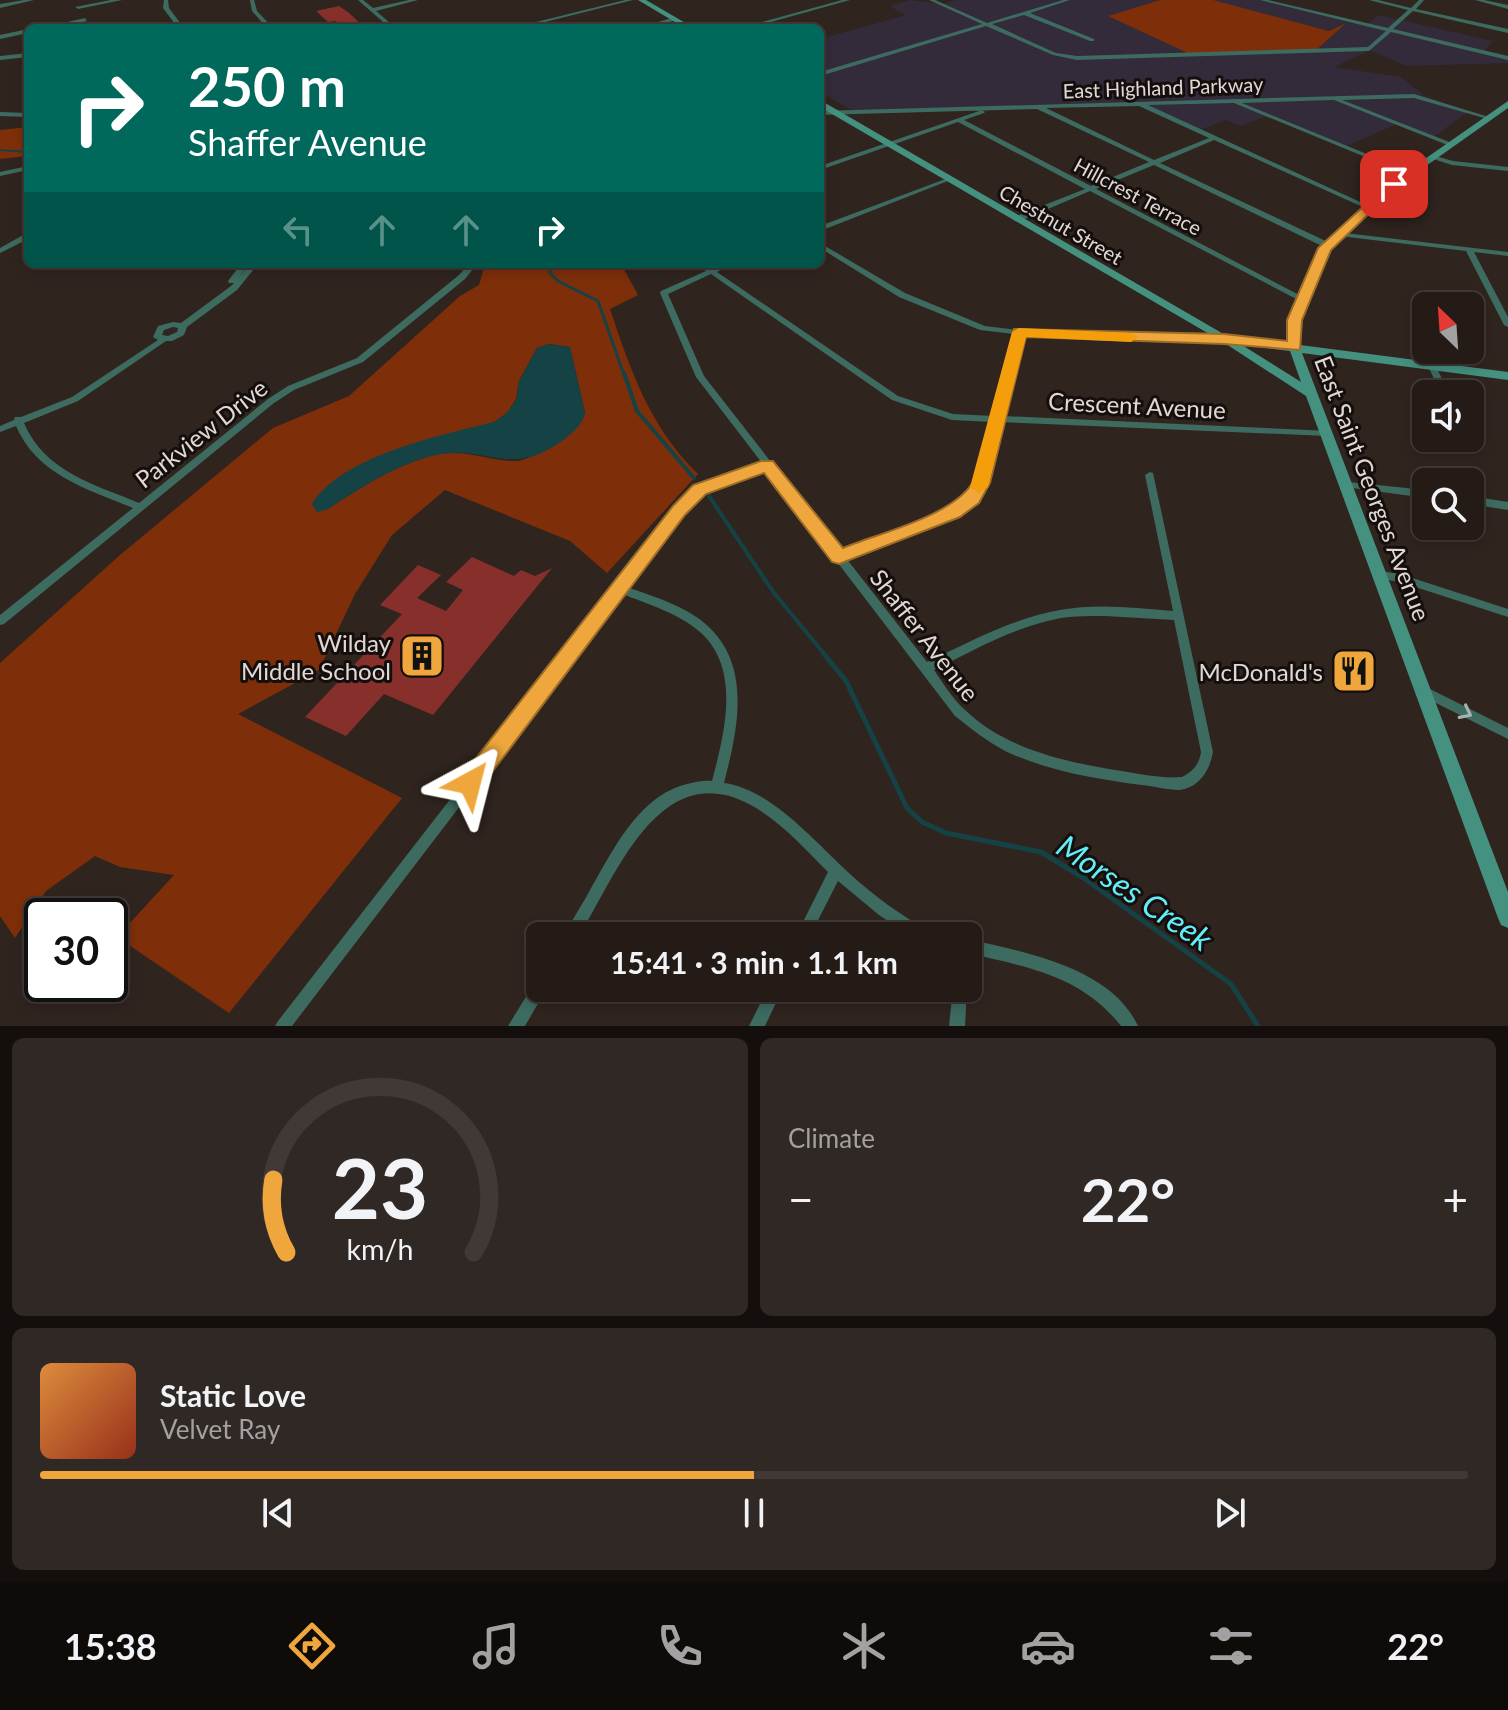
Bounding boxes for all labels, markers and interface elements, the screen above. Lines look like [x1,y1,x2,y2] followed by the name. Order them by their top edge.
[188,52,346,119] text: 250 m
[56,56,160,160] icon: right
[1062,71,1264,102] street label: East Highland Parkway
[188,120,427,164] text: Shaffer Avenue
[1360,150,1428,218] pin
[1070,152,1206,240] street label: Hillcrest Terrace
[1372,162,1416,206] icon: arrive
[995,179,1127,269] street label: Chestnut Street
[276,208,320,252] icon: left
[360,208,404,252] icon: ahead
[444,208,488,252] icon: ahead
[528,208,572,252] icon: right
[1412,292,1484,364] north arrow
[1412,292,1484,540] map controls
[1309,351,1437,625] street label: East Saint Georges Avenue
[129,373,273,493] street label: Parkview Drive
[1412,380,1484,452] button: sound
[1047,386,1227,424] street label: Crescent Avenue
[1412,468,1484,540] button: search
[865,563,985,707] street label: Shaffer Avenue
[241,628,392,685] place label: Wilday Middle School
[398,632,446,680] building icon: Wilday Middle School
[1330,647,1378,695] restaurant icon: McDonald's
[1199,657,1323,686] place label: McDonald's
[1458,703,1472,718] one-way arrow
[428,741,512,825] position arrow
[1050,826,1221,959] water label: Morses Creek
[24,898,128,1002] speed limit sign: 30
[610,944,898,980] text: 15:41 · 3 min · 1.1 km
[788,1122,875,1154] text: Climate
[332,1137,428,1237] text: 23
[1081,1163,1175,1235] text: 22°
[788,1173,814,1225] text: −
[1442,1173,1468,1225] text: +
[347,1232,413,1266] text: km/h
[160,1377,306,1413] text: Static Love
[160,1413,280,1445] text: Velvet Ray
[256,1491,300,1535] icon: previous
[732,1491,776,1535] icon: pause
[1208,1491,1252,1535] icon: next
[284,1618,340,1674] icon: directions
[468,1618,524,1674] icon: music
[652,1618,708,1674] icon: phone
[836,1618,892,1674] icon: climate
[1020,1618,1076,1674] icon: car
[1203,1618,1259,1674] icon: filters
[64,1624,157,1668] text: 15:38
[1387,1624,1444,1668] text: 22°

